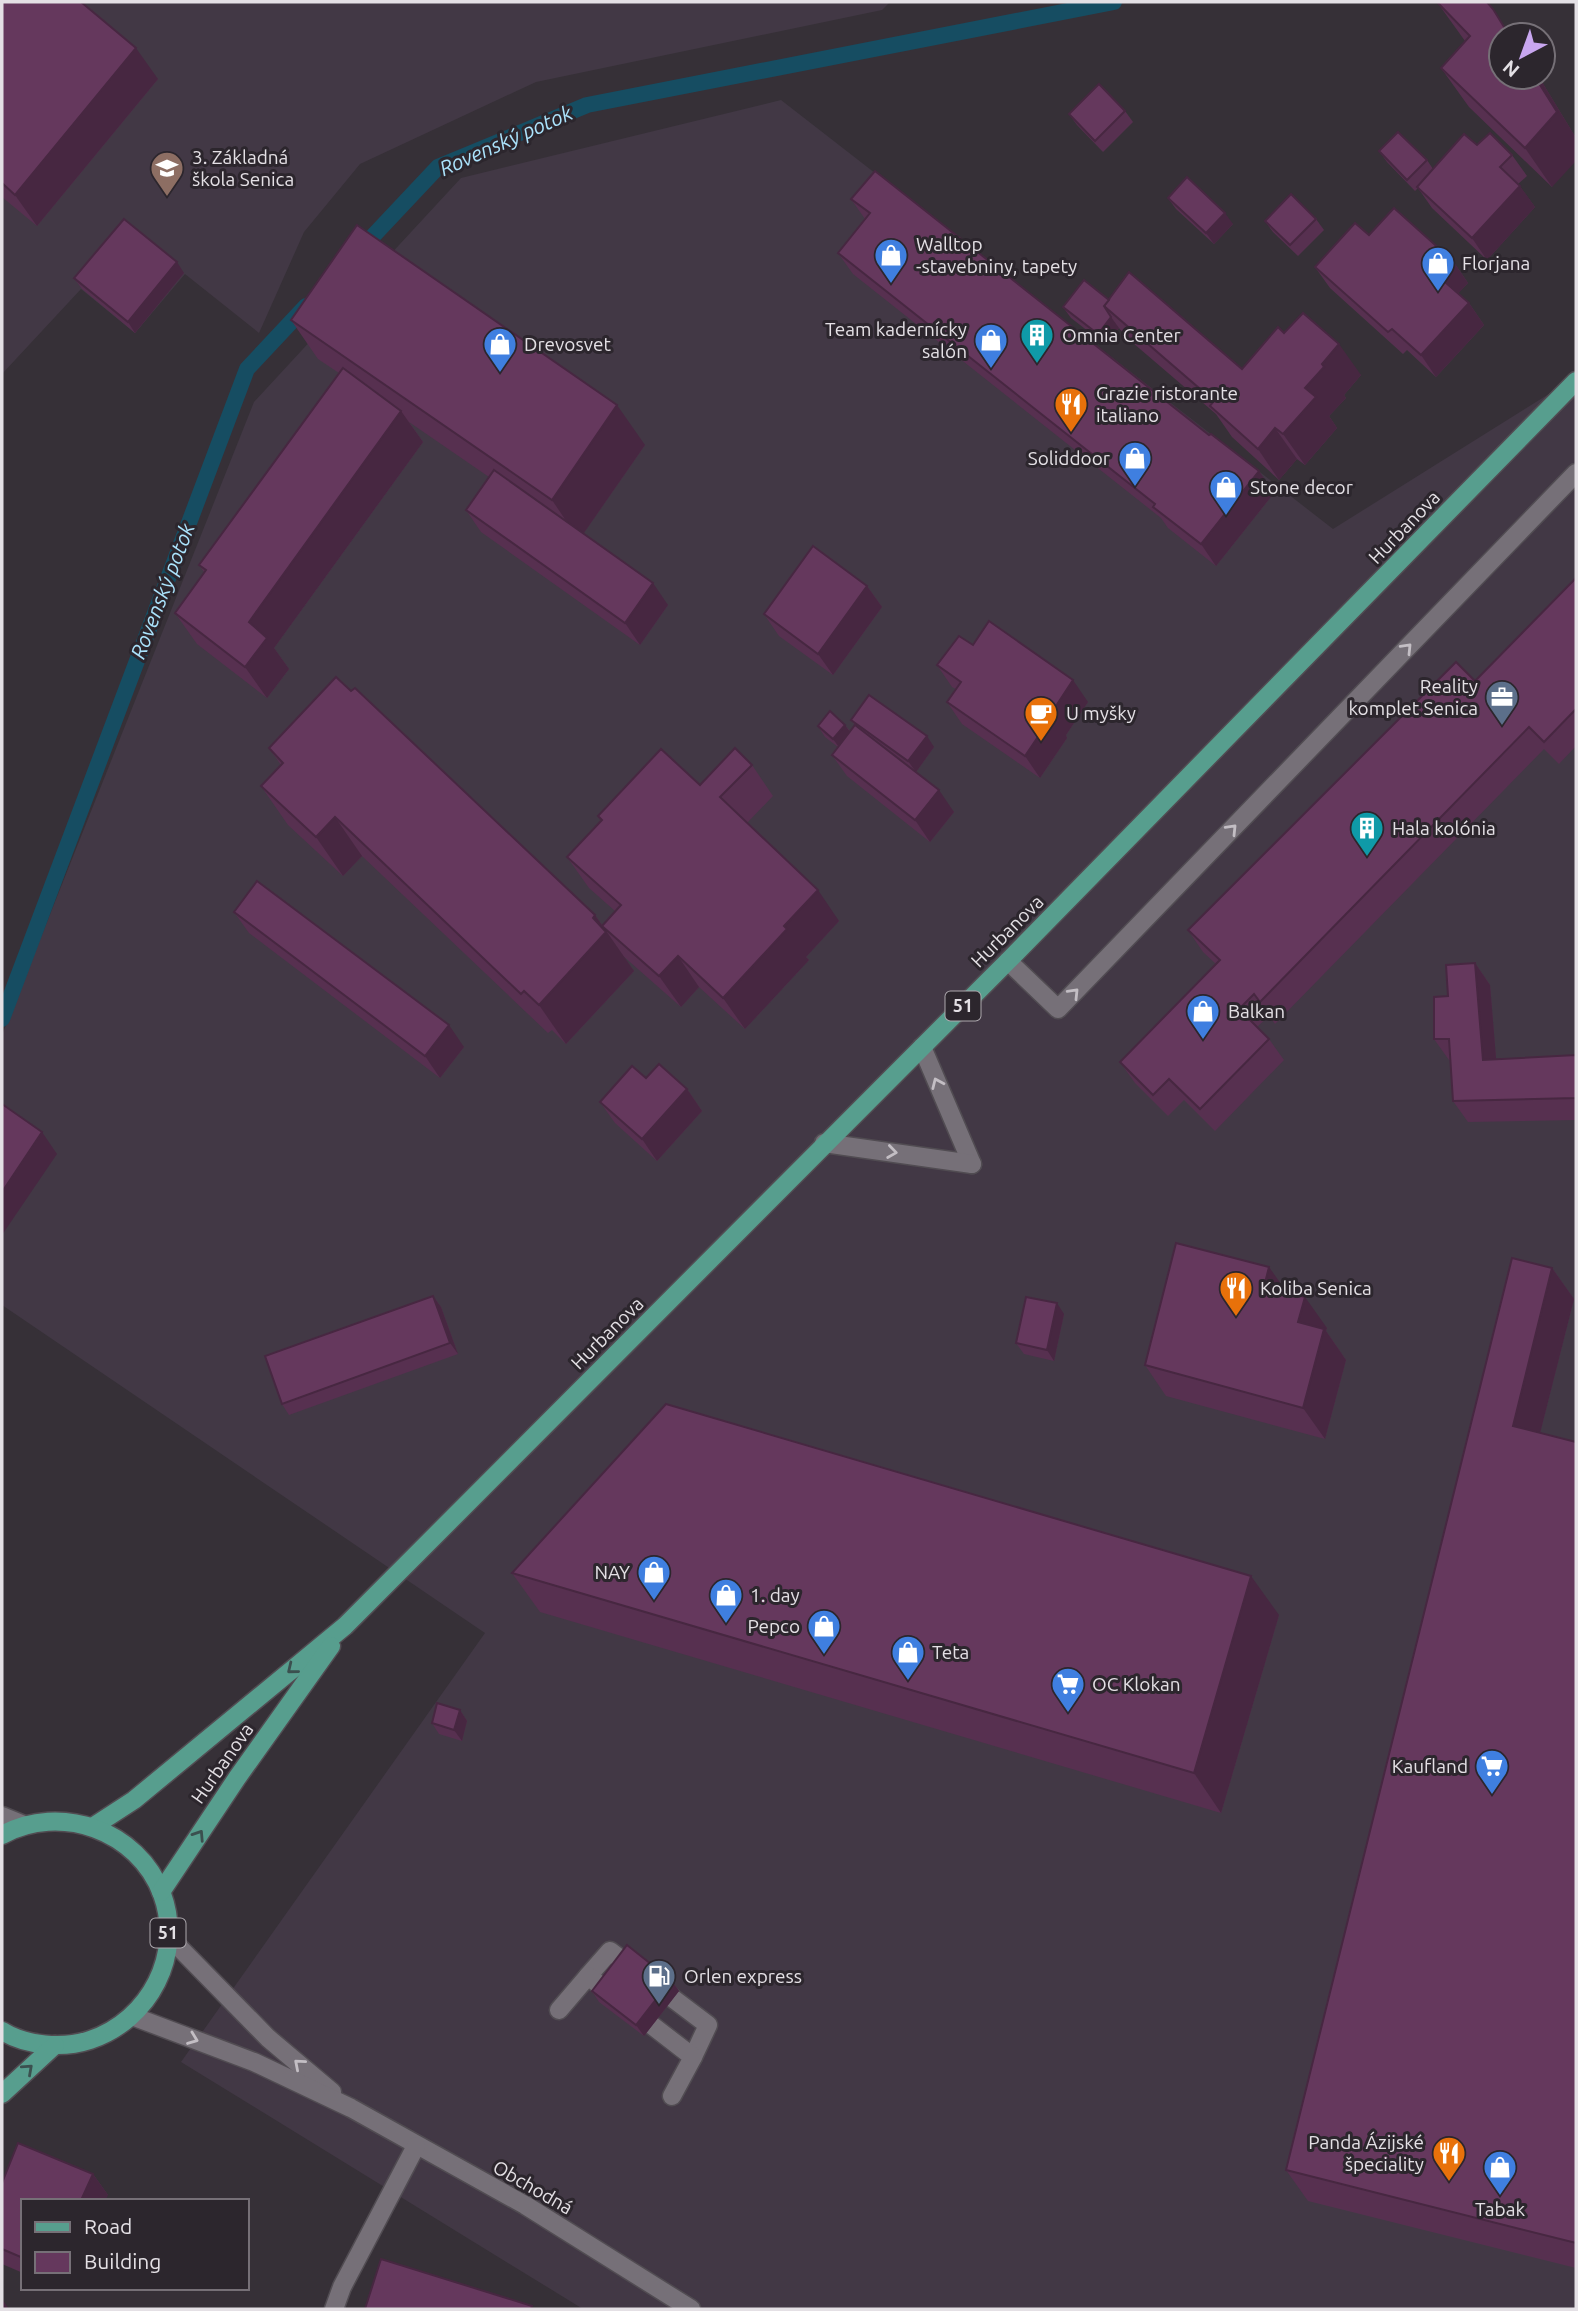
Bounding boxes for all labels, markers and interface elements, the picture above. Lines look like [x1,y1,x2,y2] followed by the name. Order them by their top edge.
[1487,21,1557,91] north arrow
[1498,56,1523,82] text: N
[435,100,576,180] water label: Rovenský potok
[192,146,294,190] place label: 3. Základná škola Senica
[148,149,186,198] school or university icon: 3. Základná škola Senica
[916,233,1077,277] place label: Walltop -stavebniny, tapety
[872,236,910,285] shop icon: Walltop -stavebniny, tapety
[1419,244,1457,293] shop icon: Florjana
[1462,252,1530,274] place label: Florjana
[1018,316,1056,365] building icon: Omnia Center
[825,318,967,362] place label: Team kadernícky salón
[972,321,1010,370] shop icon: Team kadernícky salón
[1062,324,1181,346] place label: Omnia Center
[481,325,519,374] shop icon: Drevosvet
[524,333,611,355] place label: Drevosvet
[1096,382,1238,426] place label: Grazie ristorante italiano
[1052,385,1090,434] restaurant icon: Grazie ristorante italiano
[1116,439,1154,488] shop icon: Soliddoor
[1028,447,1110,469] place label: Soliddoor
[1207,468,1245,517] shop icon: Stone decor
[1250,476,1353,498] place label: Stone decor
[1364,486,1444,568] street label: Hurbanova
[125,519,199,662] water label: Rovenský potok
[1399,643,1412,656] one-way arrow
[1348,675,1478,719] place label: Reality komplet Senica
[1483,678,1521,727] office icon: Reality komplet Senica
[1022,694,1060,743] cafe icon: U myšky
[1066,702,1136,724] place label: U myšky
[1348,809,1386,858] building icon: Hala kolónia
[1392,817,1496,839] place label: Hala kolónia
[1224,824,1237,837] one-way arrow
[966,890,1048,972] street label: Hurbanova
[1066,988,1079,1001] one-way arrow
[946,992,981,1021] road number: 51
[1184,992,1222,1041] shop icon: Balkan
[1228,1000,1285,1022] place label: Balkan
[931,1078,945,1090] one-way arrow
[886,1145,897,1160] one-way arrow
[1217,1269,1255,1318] restaurant icon: Koliba Senica
[1260,1277,1372,1299] place label: Koliba Senica
[566,1292,648,1374] street label: Hurbanova
[635,1553,673,1602] shop icon: NAY
[594,1561,630,1583] place label: NAY
[707,1576,745,1625] shop icon: 1. day
[750,1584,800,1606] place label: 1. day
[805,1607,843,1656] shop icon: Pepco
[748,1615,800,1637] place label: Pepco
[889,1633,927,1682] shop icon: Teta
[932,1641,969,1663] place label: Teta
[288,1661,301,1673] one-way arrow
[1049,1665,1087,1714] supermarket icon: OC Klokan
[1092,1673,1181,1695] place label: OC Klokan
[186,1719,258,1807] street label: Hurbanova
[1473,1747,1511,1796] supermarket icon: Kaufland
[1392,1755,1468,1777] place label: Kaufland
[191,1830,204,1843] one-way arrow
[150,1919,186,1948] road number: 51
[640,1957,678,2006] fuel station icon: Orlen express
[684,1965,802,1987] place label: Orlen express
[187,2031,199,2045] one-way arrow
[294,2060,307,2072] one-way arrow
[20,2065,33,2078] one-way arrow
[1308,2131,1424,2175] place label: Panda Ázijské špeciality
[1430,2134,1468,2183] restaurant icon: Panda Ázijské špeciality
[1481,2148,1519,2197] shop icon: Tabak
[489,2155,577,2219] street label: Obchodná
[1475,2198,1525,2220] place label: Tabak
[21,2199,248,2290] legend
[84,2214,132,2238] text: Road
[84,2249,161,2273] text: Building

